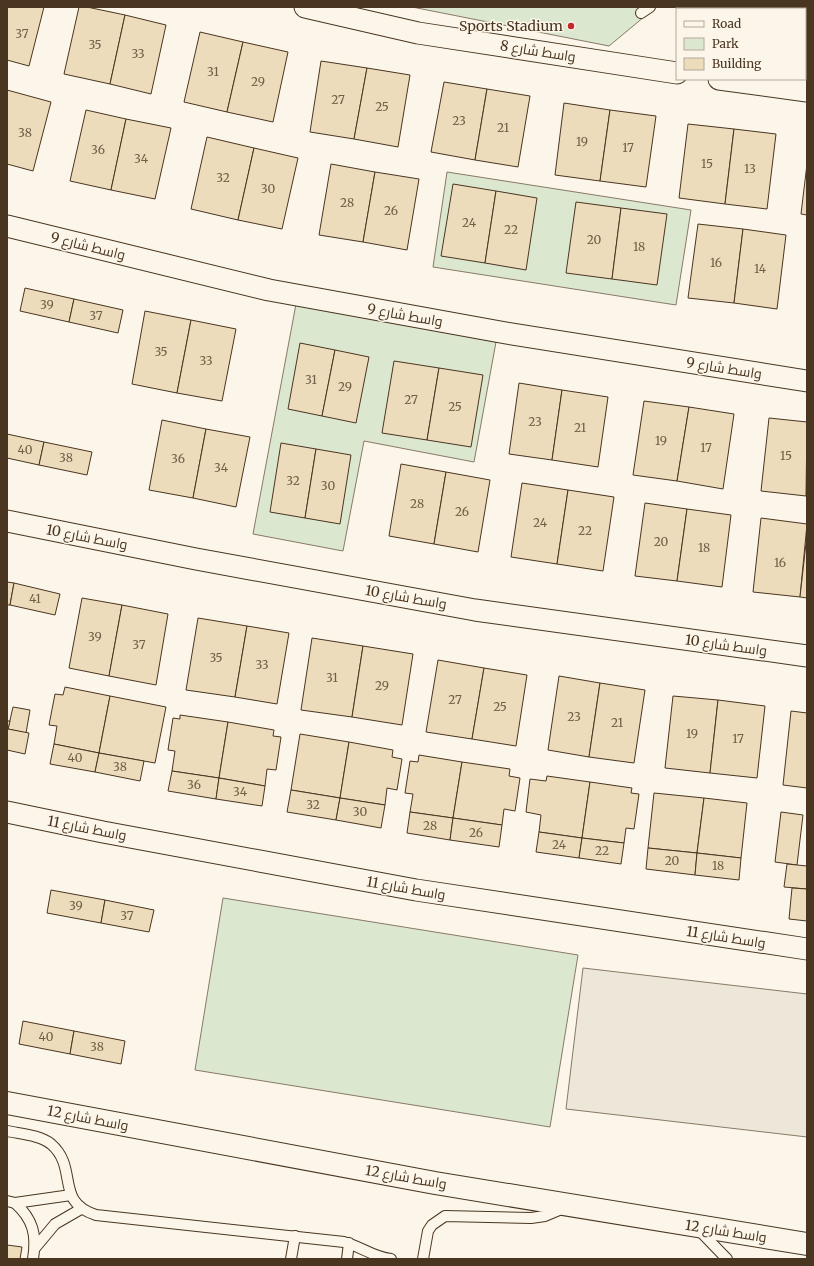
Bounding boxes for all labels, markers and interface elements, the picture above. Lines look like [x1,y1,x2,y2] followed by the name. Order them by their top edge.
[676,8,806,80] legend
[712,16,741,31] text: Road
[459,17,563,35] place label: Sports Stadium
[566,21,576,31] marker: Sports Stadium
[15,26,29,41] house number: 37
[499,36,577,66] street label: واسط شارع 8
[712,36,739,51] text: Park
[88,37,102,52] house number: 35
[131,46,145,61] house number: 33
[712,56,762,71] text: Building
[207,64,219,79] house number: 31
[251,74,265,89] house number: 29
[331,92,345,107] house number: 27
[375,99,389,114] house number: 25
[452,113,466,128] house number: 23
[497,120,510,135] house number: 21
[18,125,32,140] house number: 38
[576,134,588,149] house number: 19
[622,140,634,155] house number: 17
[91,142,105,157] house number: 36
[134,151,149,166] house number: 34
[701,156,713,171] house number: 15
[744,161,756,176] house number: 13
[216,170,230,185] house number: 32
[261,181,275,196] house number: 30
[340,195,354,210] house number: 28
[384,203,398,218] house number: 26
[462,215,477,230] house number: 24
[504,222,518,237] house number: 22
[49,228,127,264] street label: واسط شارع 9
[587,232,602,247] house number: 20
[633,239,645,254] house number: 18
[710,255,722,270] house number: 16
[754,261,767,276] house number: 14
[40,297,54,312] house number: 39
[366,300,444,330] street label: واسط شارع 9
[89,308,103,323] house number: 37
[154,344,168,359] house number: 35
[199,353,213,368] house number: 33
[685,353,763,383] street label: واسط شارع 9
[305,372,317,387] house number: 31
[338,379,352,394] house number: 29
[404,392,418,407] house number: 27
[448,399,462,414] house number: 25
[528,414,542,429] house number: 23
[574,420,587,435] house number: 21
[655,433,667,448] house number: 19
[700,440,712,455] house number: 17
[18,442,33,457] house number: 40
[780,448,792,463] house number: 15
[59,450,73,465] house number: 38
[171,451,185,466] house number: 36
[214,460,229,475] house number: 34
[286,473,300,488] house number: 32
[321,478,335,493] house number: 30
[410,496,424,511] house number: 28
[455,504,469,519] house number: 26
[533,515,548,530] house number: 24
[45,520,129,554] street label: واسط شارع 10
[578,523,592,538] house number: 22
[654,534,669,549] house number: 20
[698,540,710,555] house number: 18
[774,555,786,570] house number: 16
[364,581,448,613] street label: واسط شارع 10
[29,591,42,606] house number: 41
[88,629,102,644] house number: 39
[684,630,768,660] street label: واسط شارع 10
[132,637,146,652] house number: 37
[209,650,223,665] house number: 35
[255,657,269,672] house number: 33
[326,670,338,685] house number: 31
[375,678,389,693] house number: 29
[448,692,462,707] house number: 27
[493,699,507,714] house number: 25
[567,709,581,724] house number: 23
[611,715,624,730] house number: 21
[686,726,698,741] house number: 19
[732,731,744,746] house number: 17
[68,750,83,765] house number: 40
[113,759,127,774] house number: 38
[187,777,201,792] house number: 36
[233,784,248,799] house number: 34
[306,797,320,812] house number: 32
[353,804,367,819] house number: 30
[46,812,128,844] street label: واسط شارع 11
[423,818,437,833] house number: 28
[469,825,483,840] house number: 26
[552,837,567,852] house number: 24
[595,843,609,858] house number: 22
[665,853,680,868] house number: 20
[712,858,724,873] house number: 18
[365,872,447,904] street label: واسط شارع 11
[69,898,83,913] house number: 39
[120,908,134,923] house number: 37
[685,922,767,952] street label: واسط شارع 11
[39,1029,54,1044] house number: 40
[90,1039,104,1054] house number: 38
[46,1101,130,1135] street label: واسط شارع 12
[364,1161,448,1193] street label: واسط شارع 12
[684,1216,768,1246] street label: واسط شارع 12

